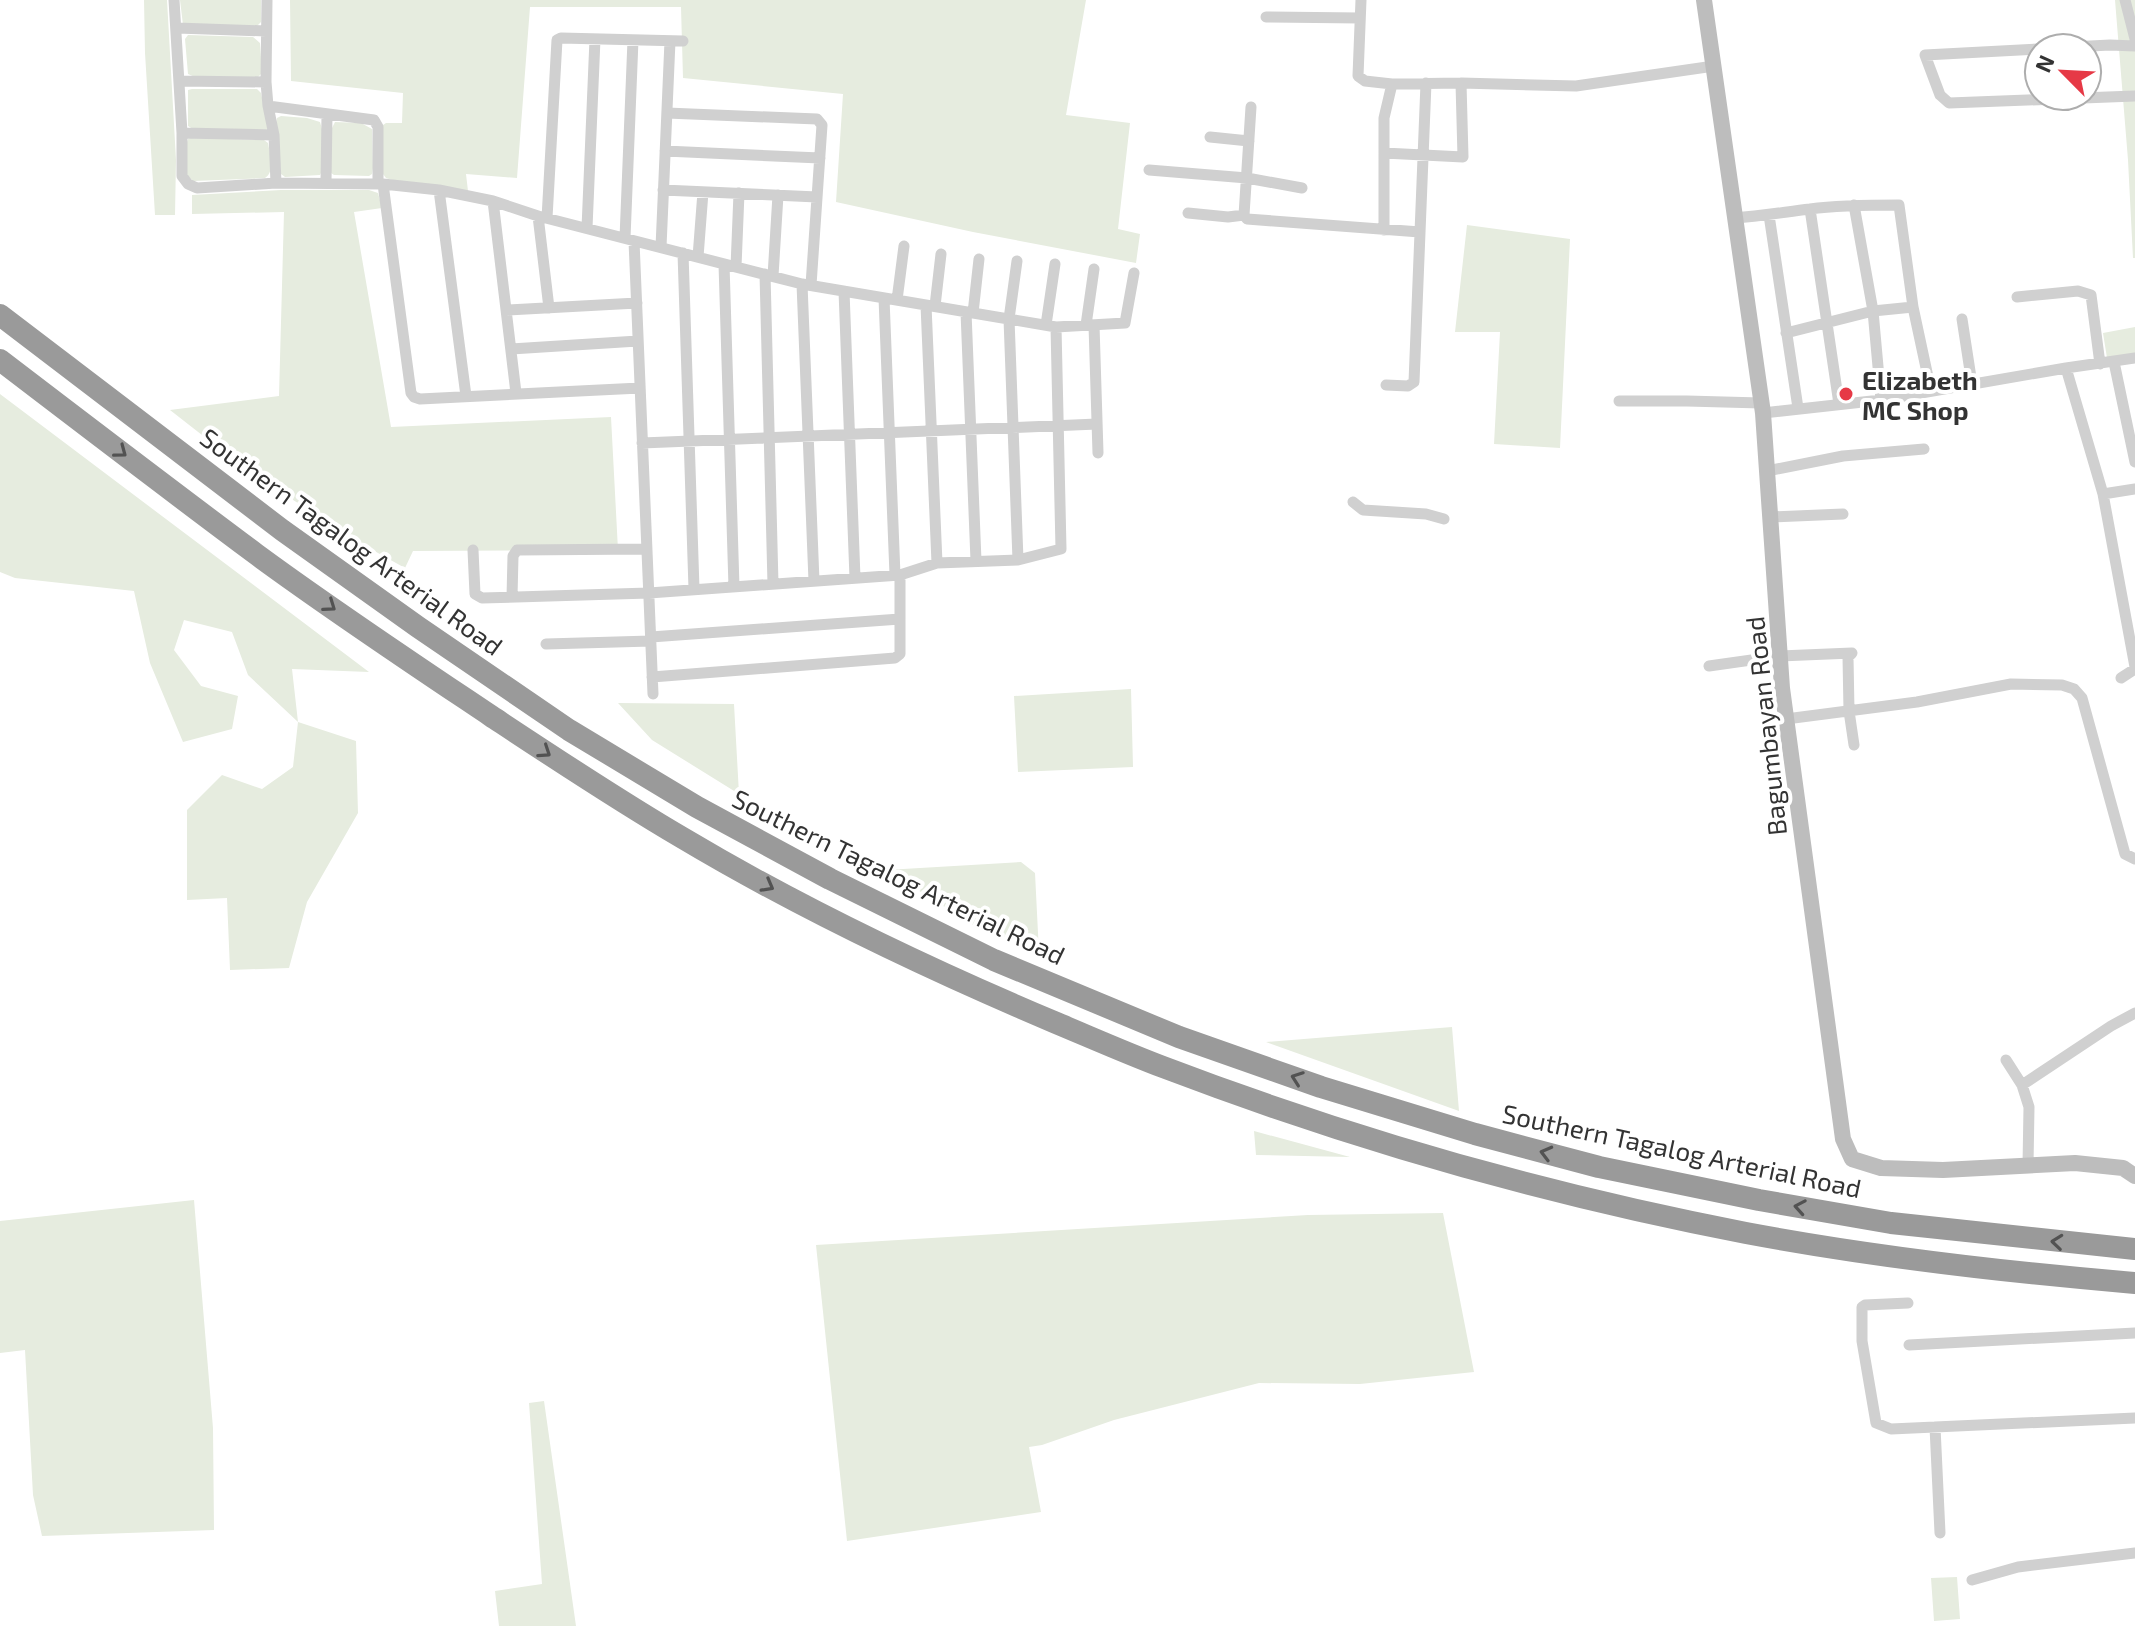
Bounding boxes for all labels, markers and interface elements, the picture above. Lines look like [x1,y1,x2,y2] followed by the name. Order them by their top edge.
[2023,32,2103,112] north arrow
[2029,51,2059,76] text: N
[1862,364,1978,425] place label: Elizabeth MC Shop
[1837,385,1855,403] marker: Elizabeth MC Shop
[195,421,509,661] street label: Southern Tagalog Arterial Road
[112,442,127,456] one-way arrow
[322,596,336,611] one-way arrow
[1738,615,1792,837] street label: Bagumbayan Road
[537,742,551,757] one-way arrow
[728,782,1070,970] street label: Southern Tagalog Arterial Road
[759,876,774,892] one-way arrow
[1290,1072,1304,1088] one-way arrow
[1500,1097,1864,1203] street label: Southern Tagalog Arterial Road
[1539,1145,1553,1162] one-way arrow
[1793,1199,1807,1216] one-way arrow
[2050,1233,2063,1250] one-way arrow

